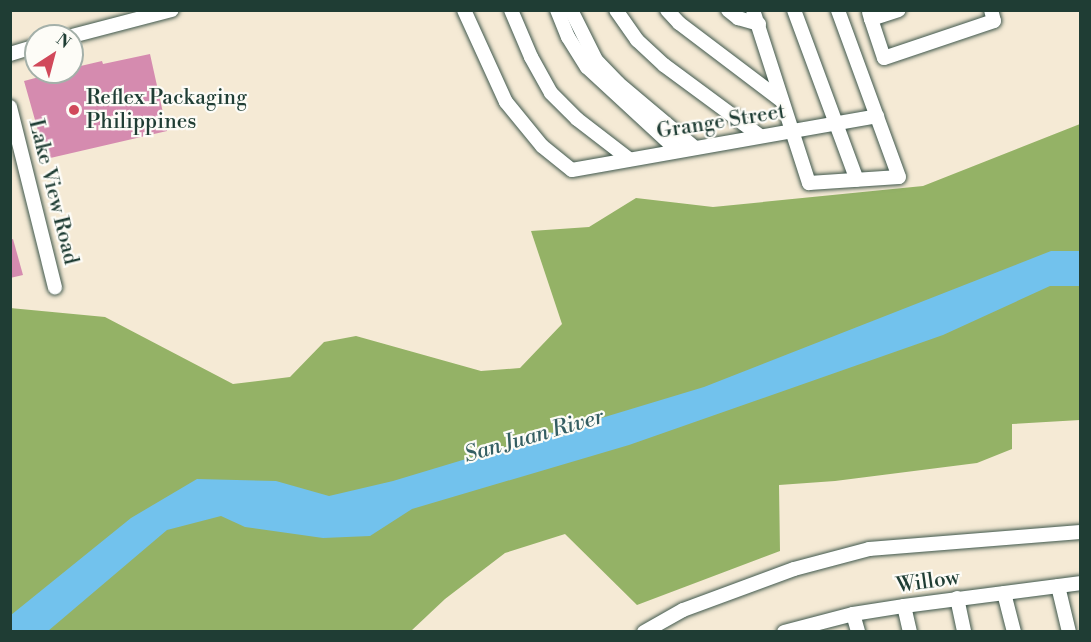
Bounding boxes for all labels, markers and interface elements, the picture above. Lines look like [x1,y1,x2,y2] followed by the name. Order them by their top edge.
[24,24,84,84] north arrow
[52,29,74,53] text: N
[86,85,247,135] place label: Reflex Packaging Philippines
[655,99,787,145] street label: Grange Street
[67,103,81,117] marker: Reflex Packaging Philippines
[23,117,83,267] street label: Lake View Road
[461,403,607,469] water label: San Juan River
[895,565,961,599] street label: Willow

